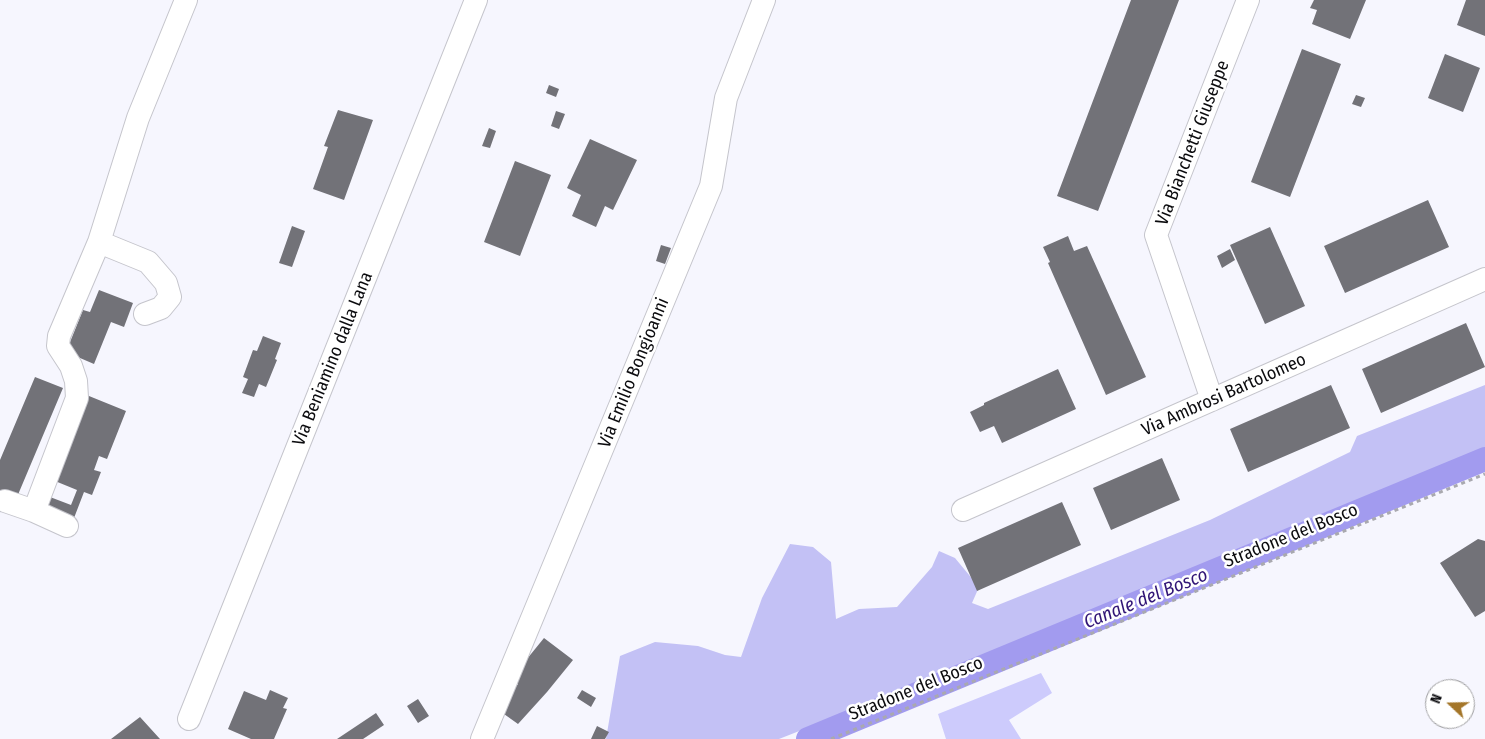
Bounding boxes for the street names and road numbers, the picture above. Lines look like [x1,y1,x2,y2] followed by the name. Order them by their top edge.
[1152,57,1234,229] street label: Via Bianchetti Giuseppe
[288,269,378,449] street label: Via Beniamino dalla Lana
[594,295,674,451] street label: Via Emilio Bongioanni
[1138,349,1310,441] street label: Via Ambrosi Bartolomeo
[1221,499,1361,573] street label: Stradone del Bosco
[846,652,986,726] street label: Stradone del Bosco

